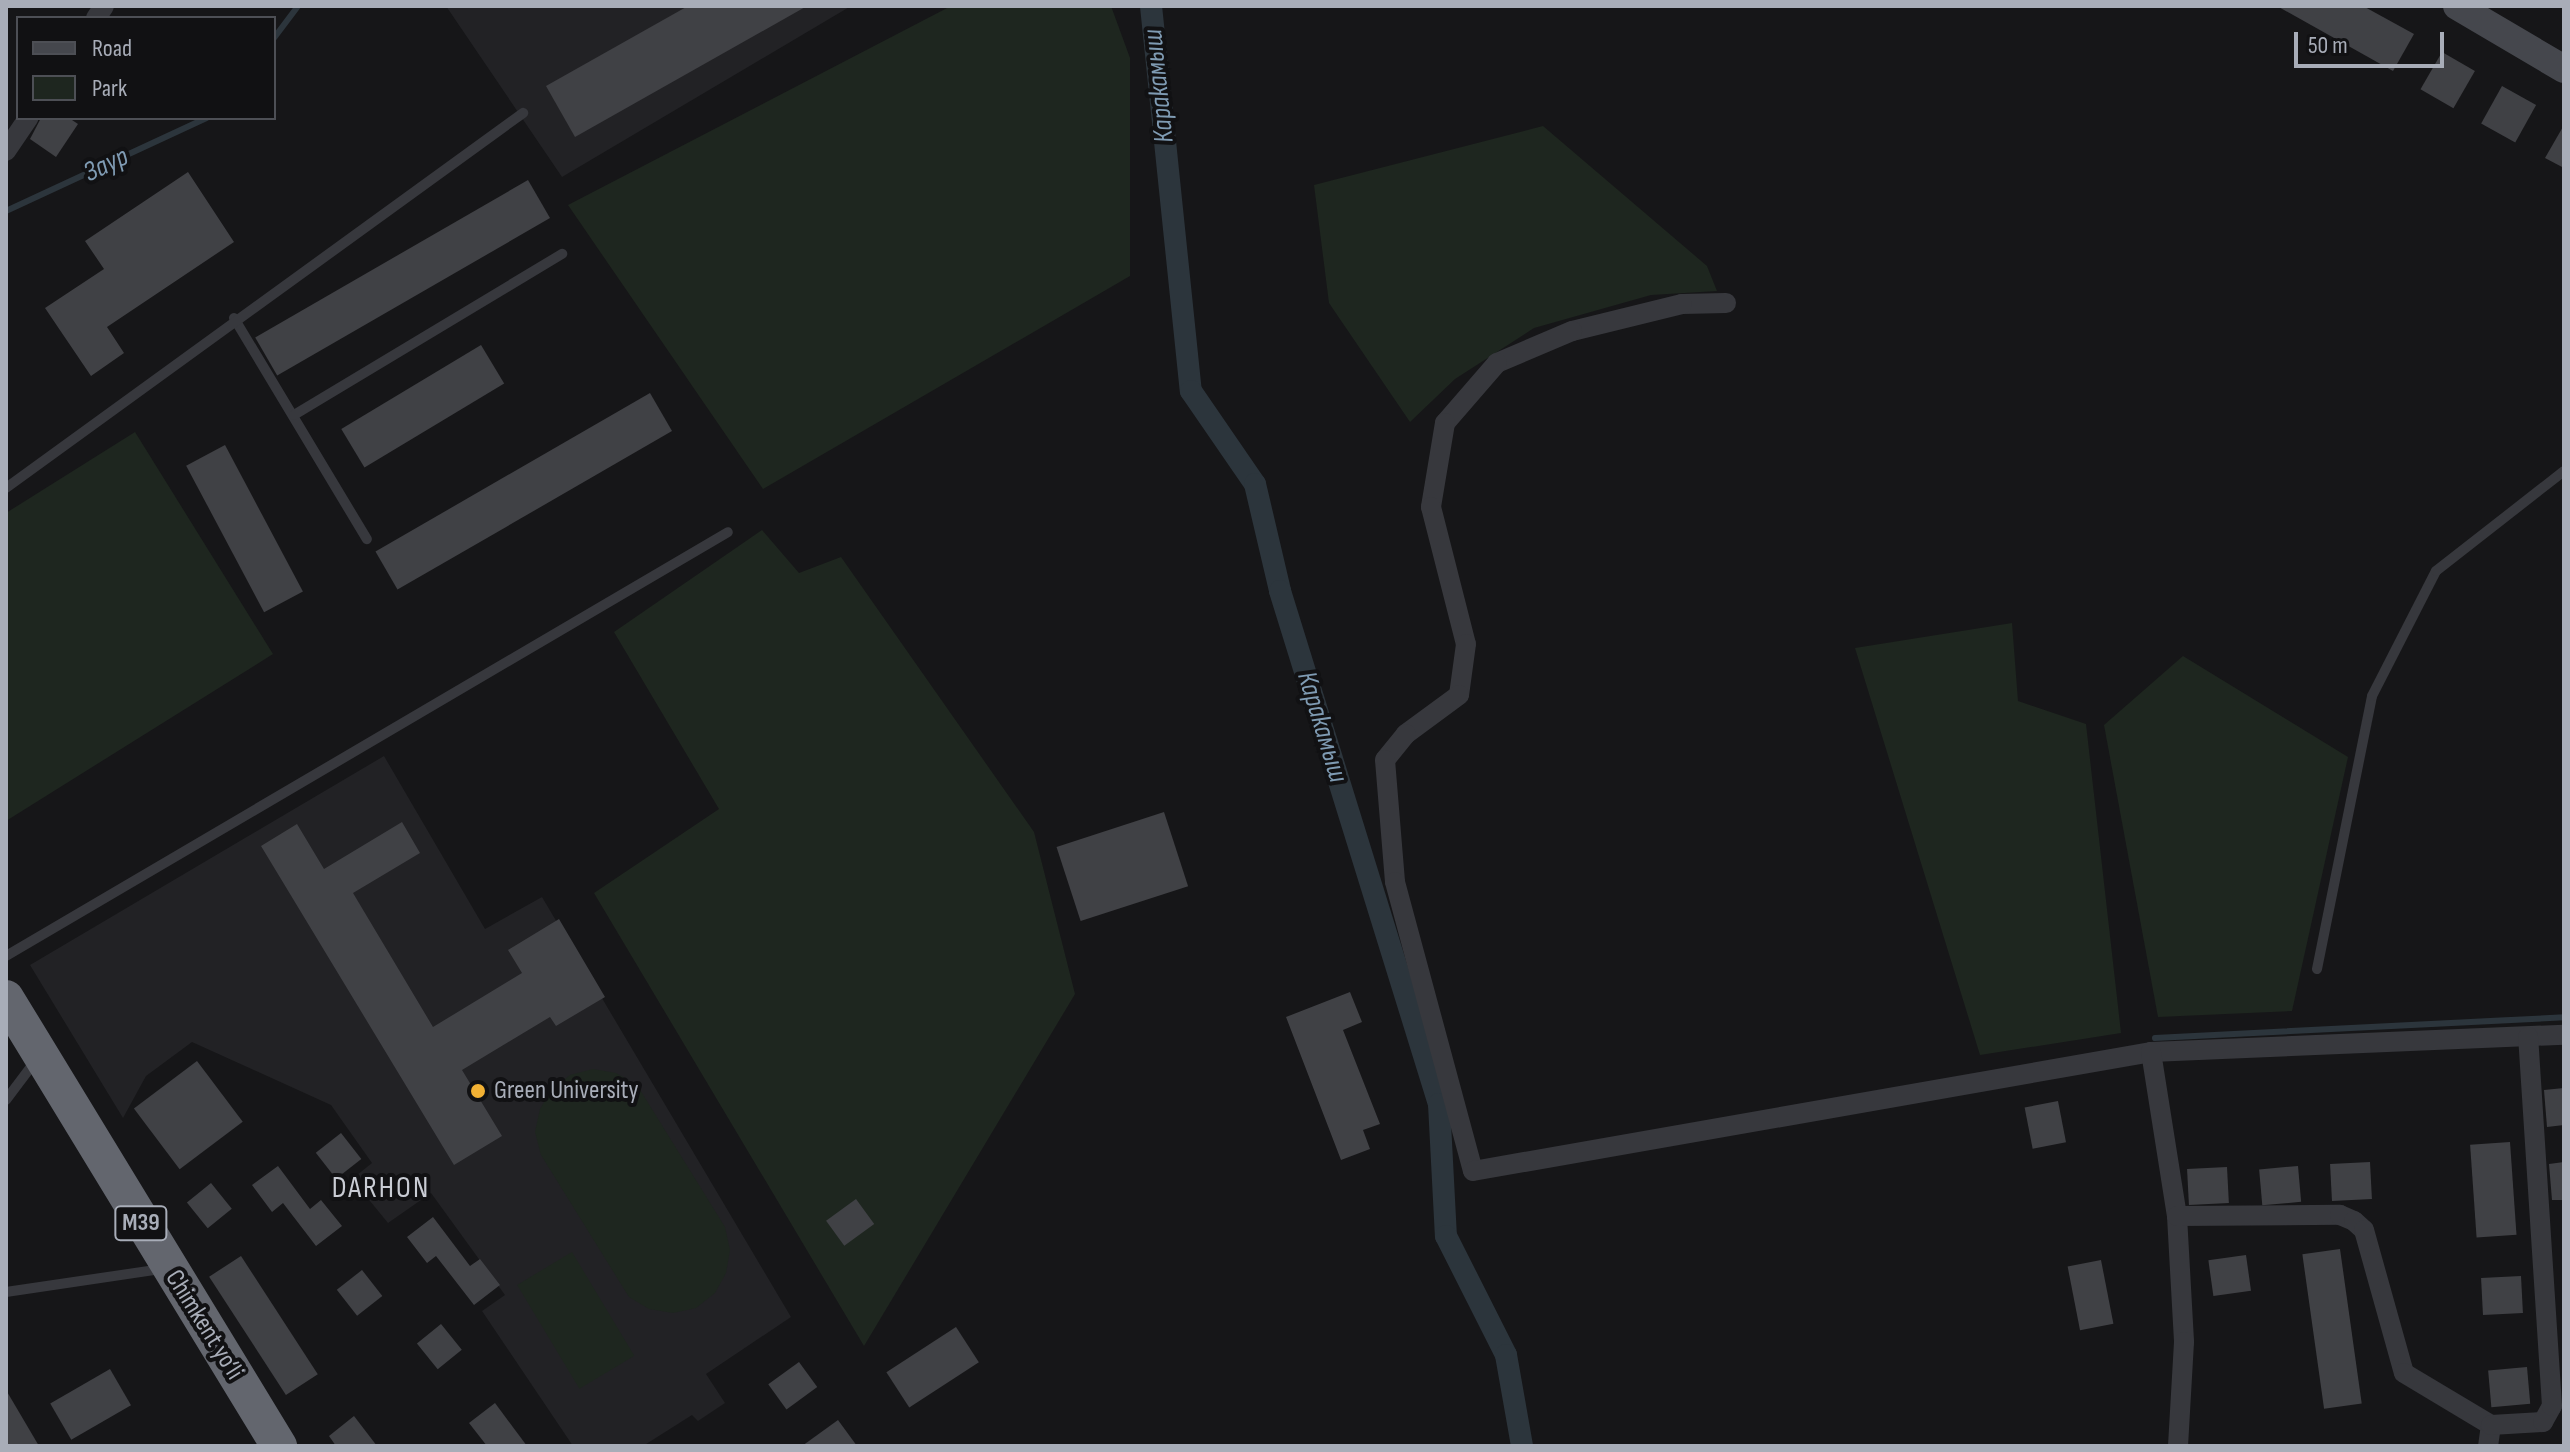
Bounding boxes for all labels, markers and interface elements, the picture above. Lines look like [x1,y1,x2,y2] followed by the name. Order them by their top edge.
[16,16,276,120] legend
[2298,16,2448,66] scale bar
[1136,28,1182,144] water label: Каракамыш
[2308,31,2348,60] text: 50 m
[92,34,132,63] text: Road
[92,74,127,103] text: Park
[78,140,134,190] water label: Заур
[1289,668,1355,786] water label: Каракамыш
[494,1075,639,1107] place label: Green University
[469,1082,487,1100] marker: Green University
[332,1170,430,1206] district label: DARHON
[113,1203,169,1243] road number: M39
[158,1264,250,1386] street label: Chimkent yo‘li

